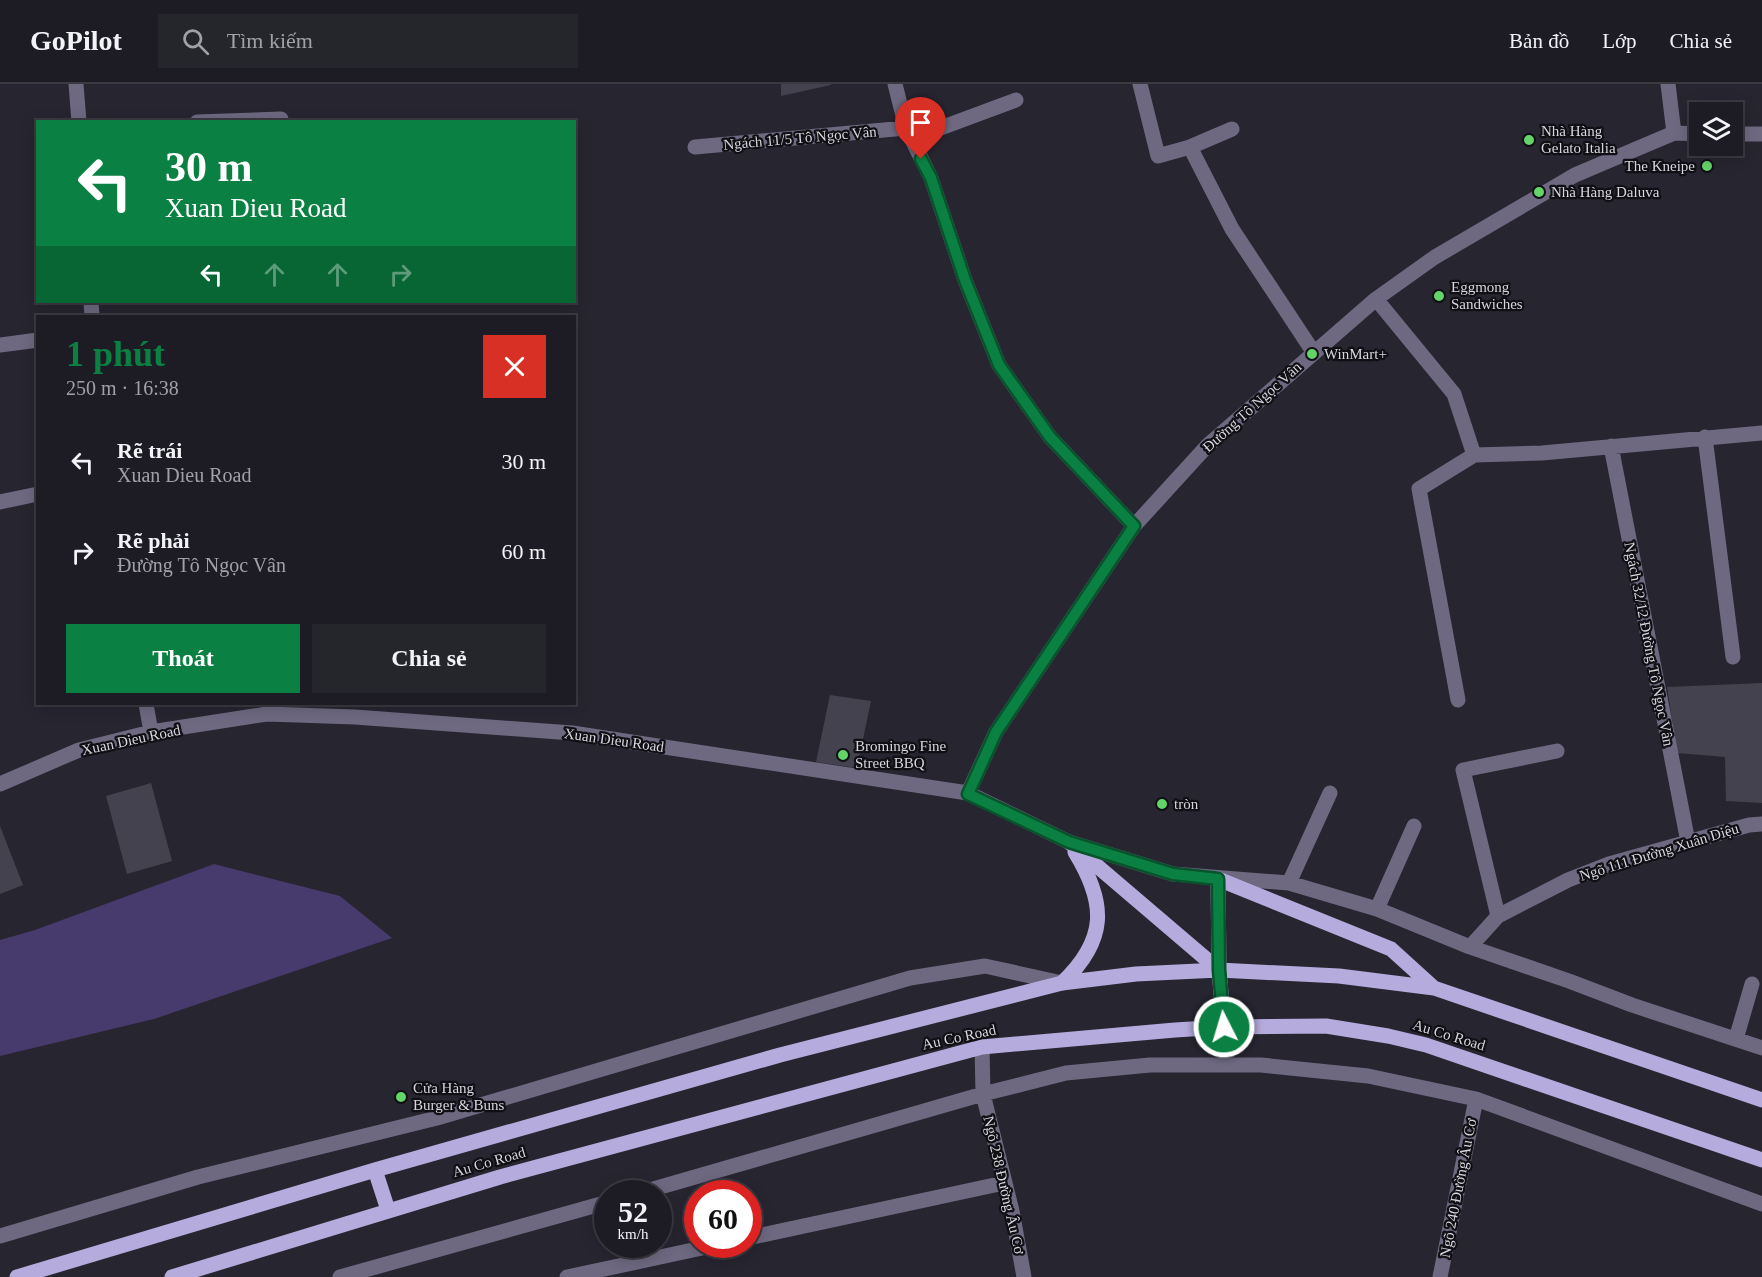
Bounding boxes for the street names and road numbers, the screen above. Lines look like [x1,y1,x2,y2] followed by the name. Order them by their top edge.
[723,123,878,153] street label: Ngách 11/5 Tô Ngọc Vân
[1200,358,1305,455] street label: Đường Tô Ngọc Vân
[1621,541,1677,748] street label: Ngách 32/12 Đường Tô Ngọc Vân
[80,722,182,758] street label: Xuan Dieu Road
[563,725,666,755] street label: Xuan Dieu Road
[1577,820,1741,884] street label: Ngõ 111 Đường Xuân Diệu
[1411,1016,1488,1054] street label: Au Co Road
[921,1021,998,1053] street label: Au Co Road
[980,1114,1028,1257] street label: Ngõ 238 Đường Âu Cơ
[1437,1116,1480,1259] street label: Ngõ 240 Đường Âu Cơ
[451,1144,528,1180] street label: Au Co Road

